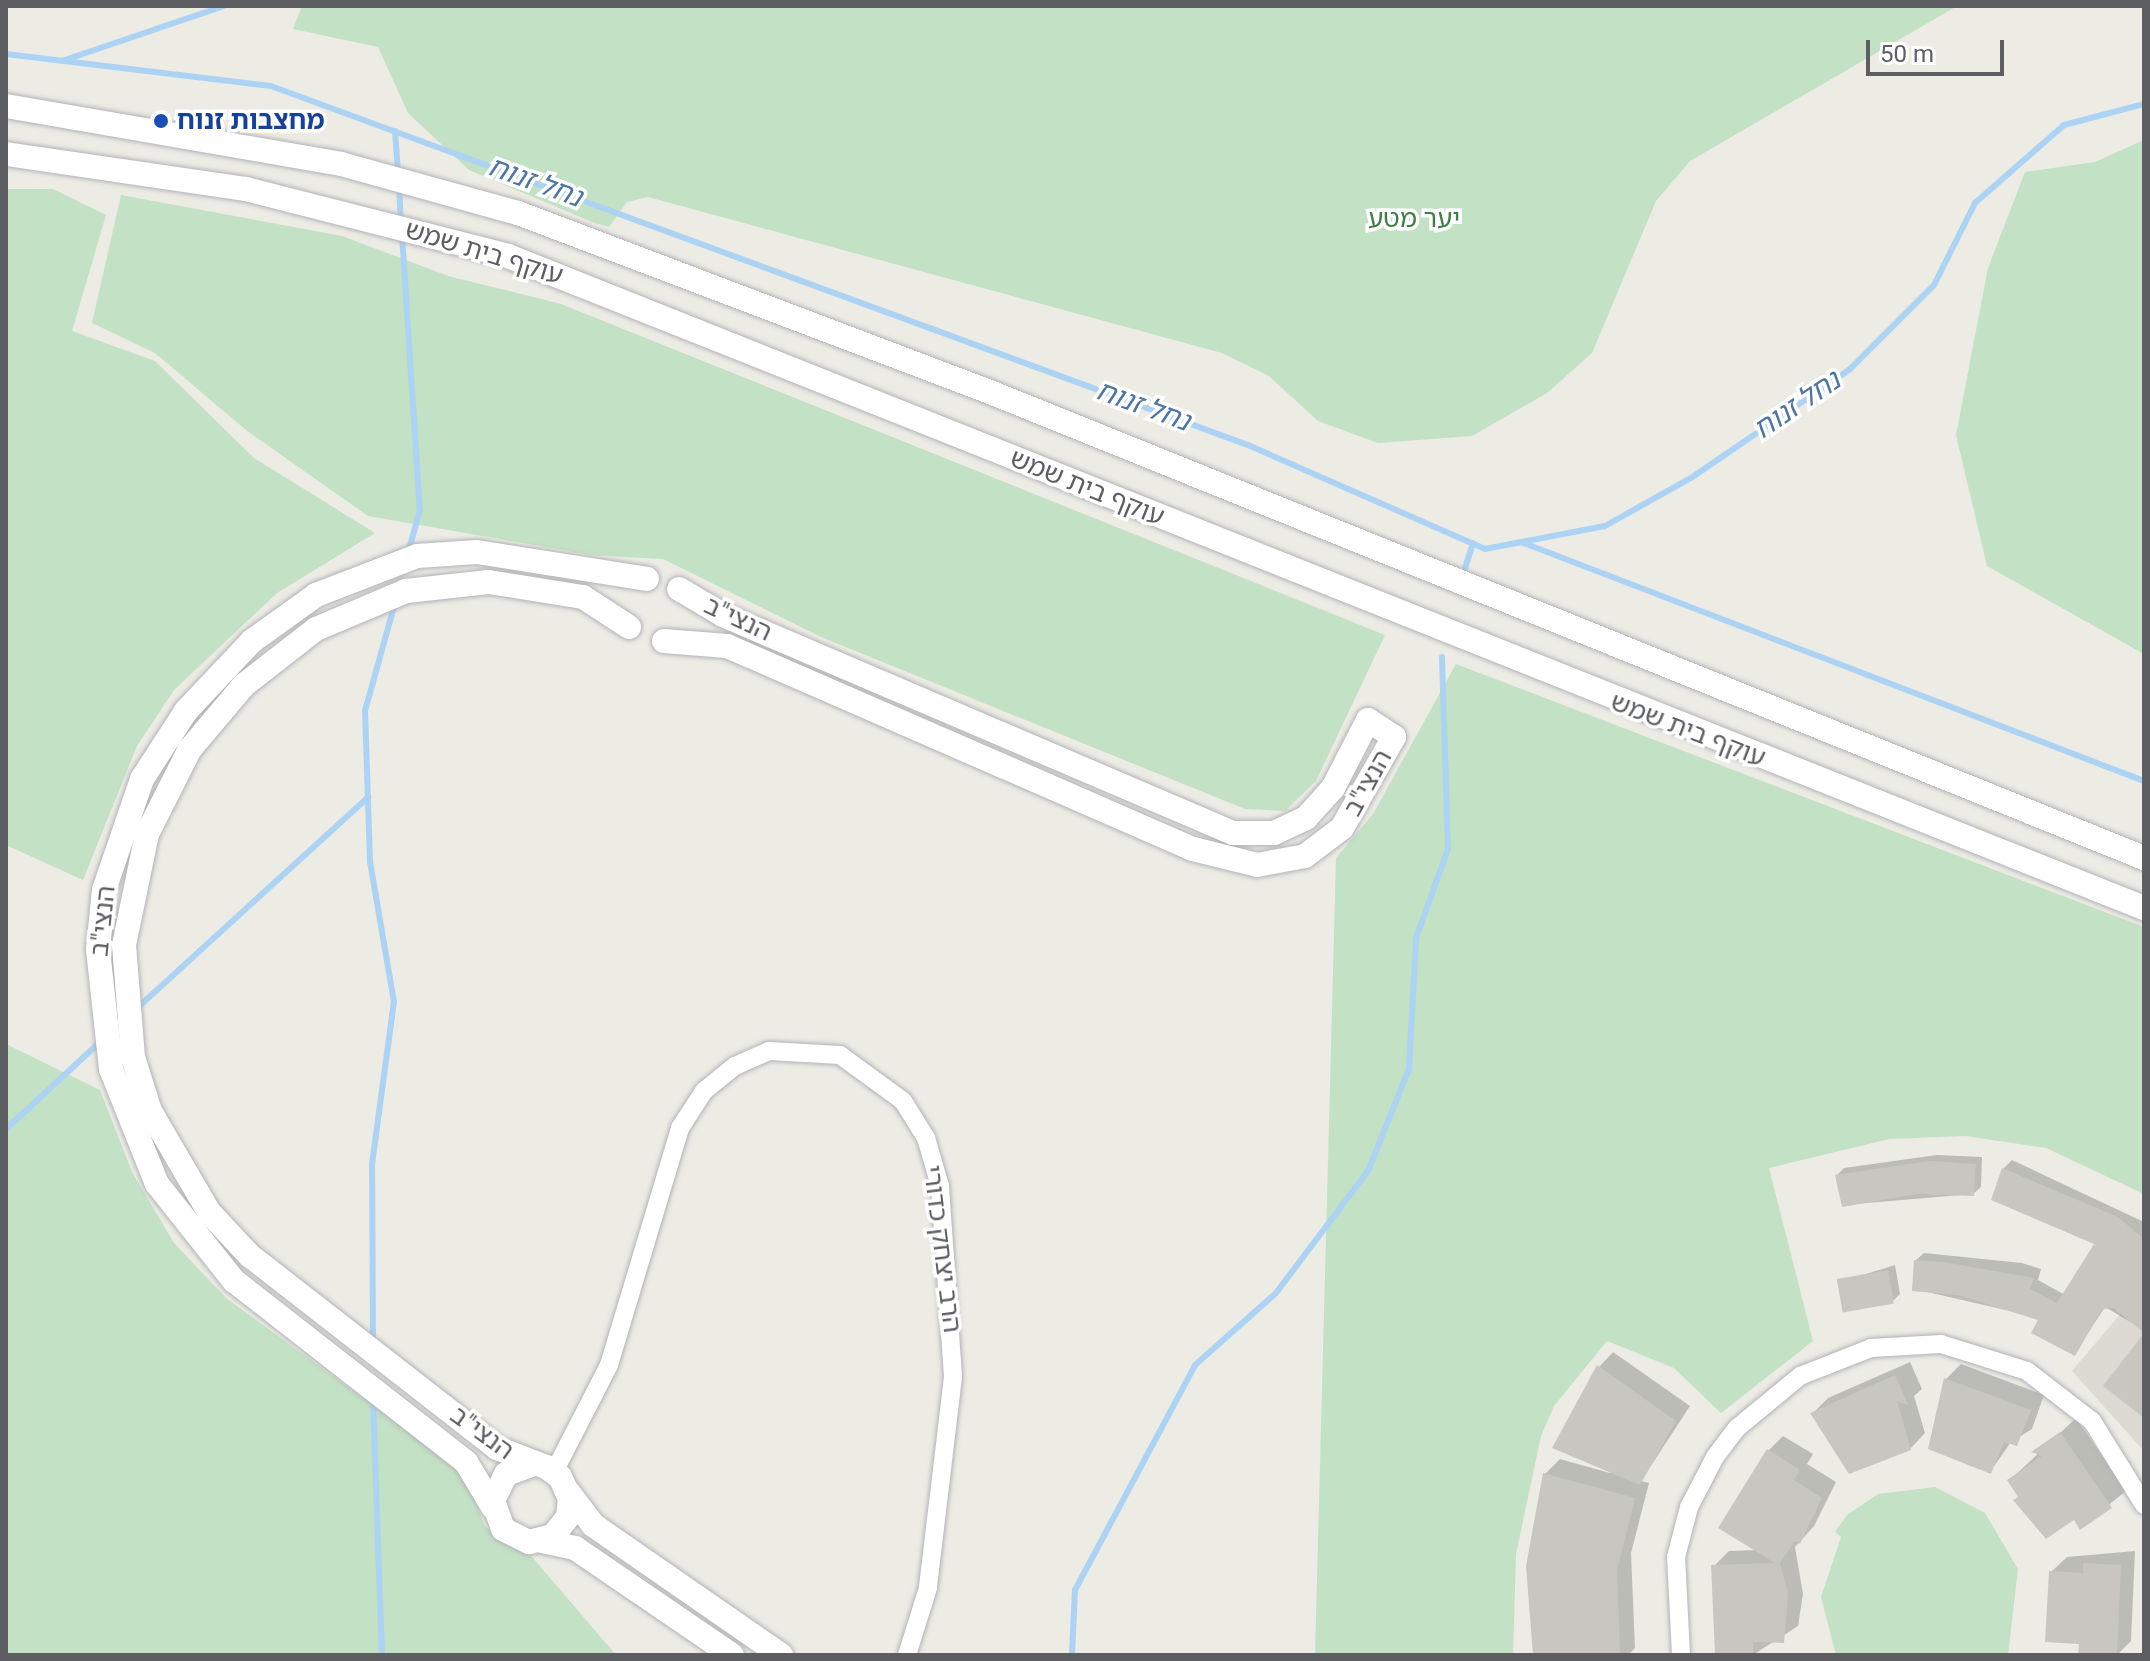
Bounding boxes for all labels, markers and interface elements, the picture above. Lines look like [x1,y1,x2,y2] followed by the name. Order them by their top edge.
[1870,24,2008,74] scale bar
[1880,40,1934,68] text: 50 m
[177,105,325,137] place label: מחצבות זנוח
[152,112,170,130] marker: מחצבות זנוח
[483,150,587,214] water label: נחל זנוח
[1368,203,1460,235] park label: יער מטע
[401,214,567,292] street label: עוקף בית שמש
[1747,364,1847,446] water label: נחל זנוח
[1091,374,1195,438] water label: נחל זנוח
[1005,443,1169,533] street label: עוקף בית שמש
[699,590,777,648] street label: הנצי"ב
[1606,686,1770,774] street label: עוקף בית שמש
[1337,744,1399,822] street label: הנצי"ב
[84,884,122,958] street label: הנצי"ב
[916,1163,968,1335] street label: הרב יצחק כדורי
[444,1400,520,1466] street label: הנצי"ב

